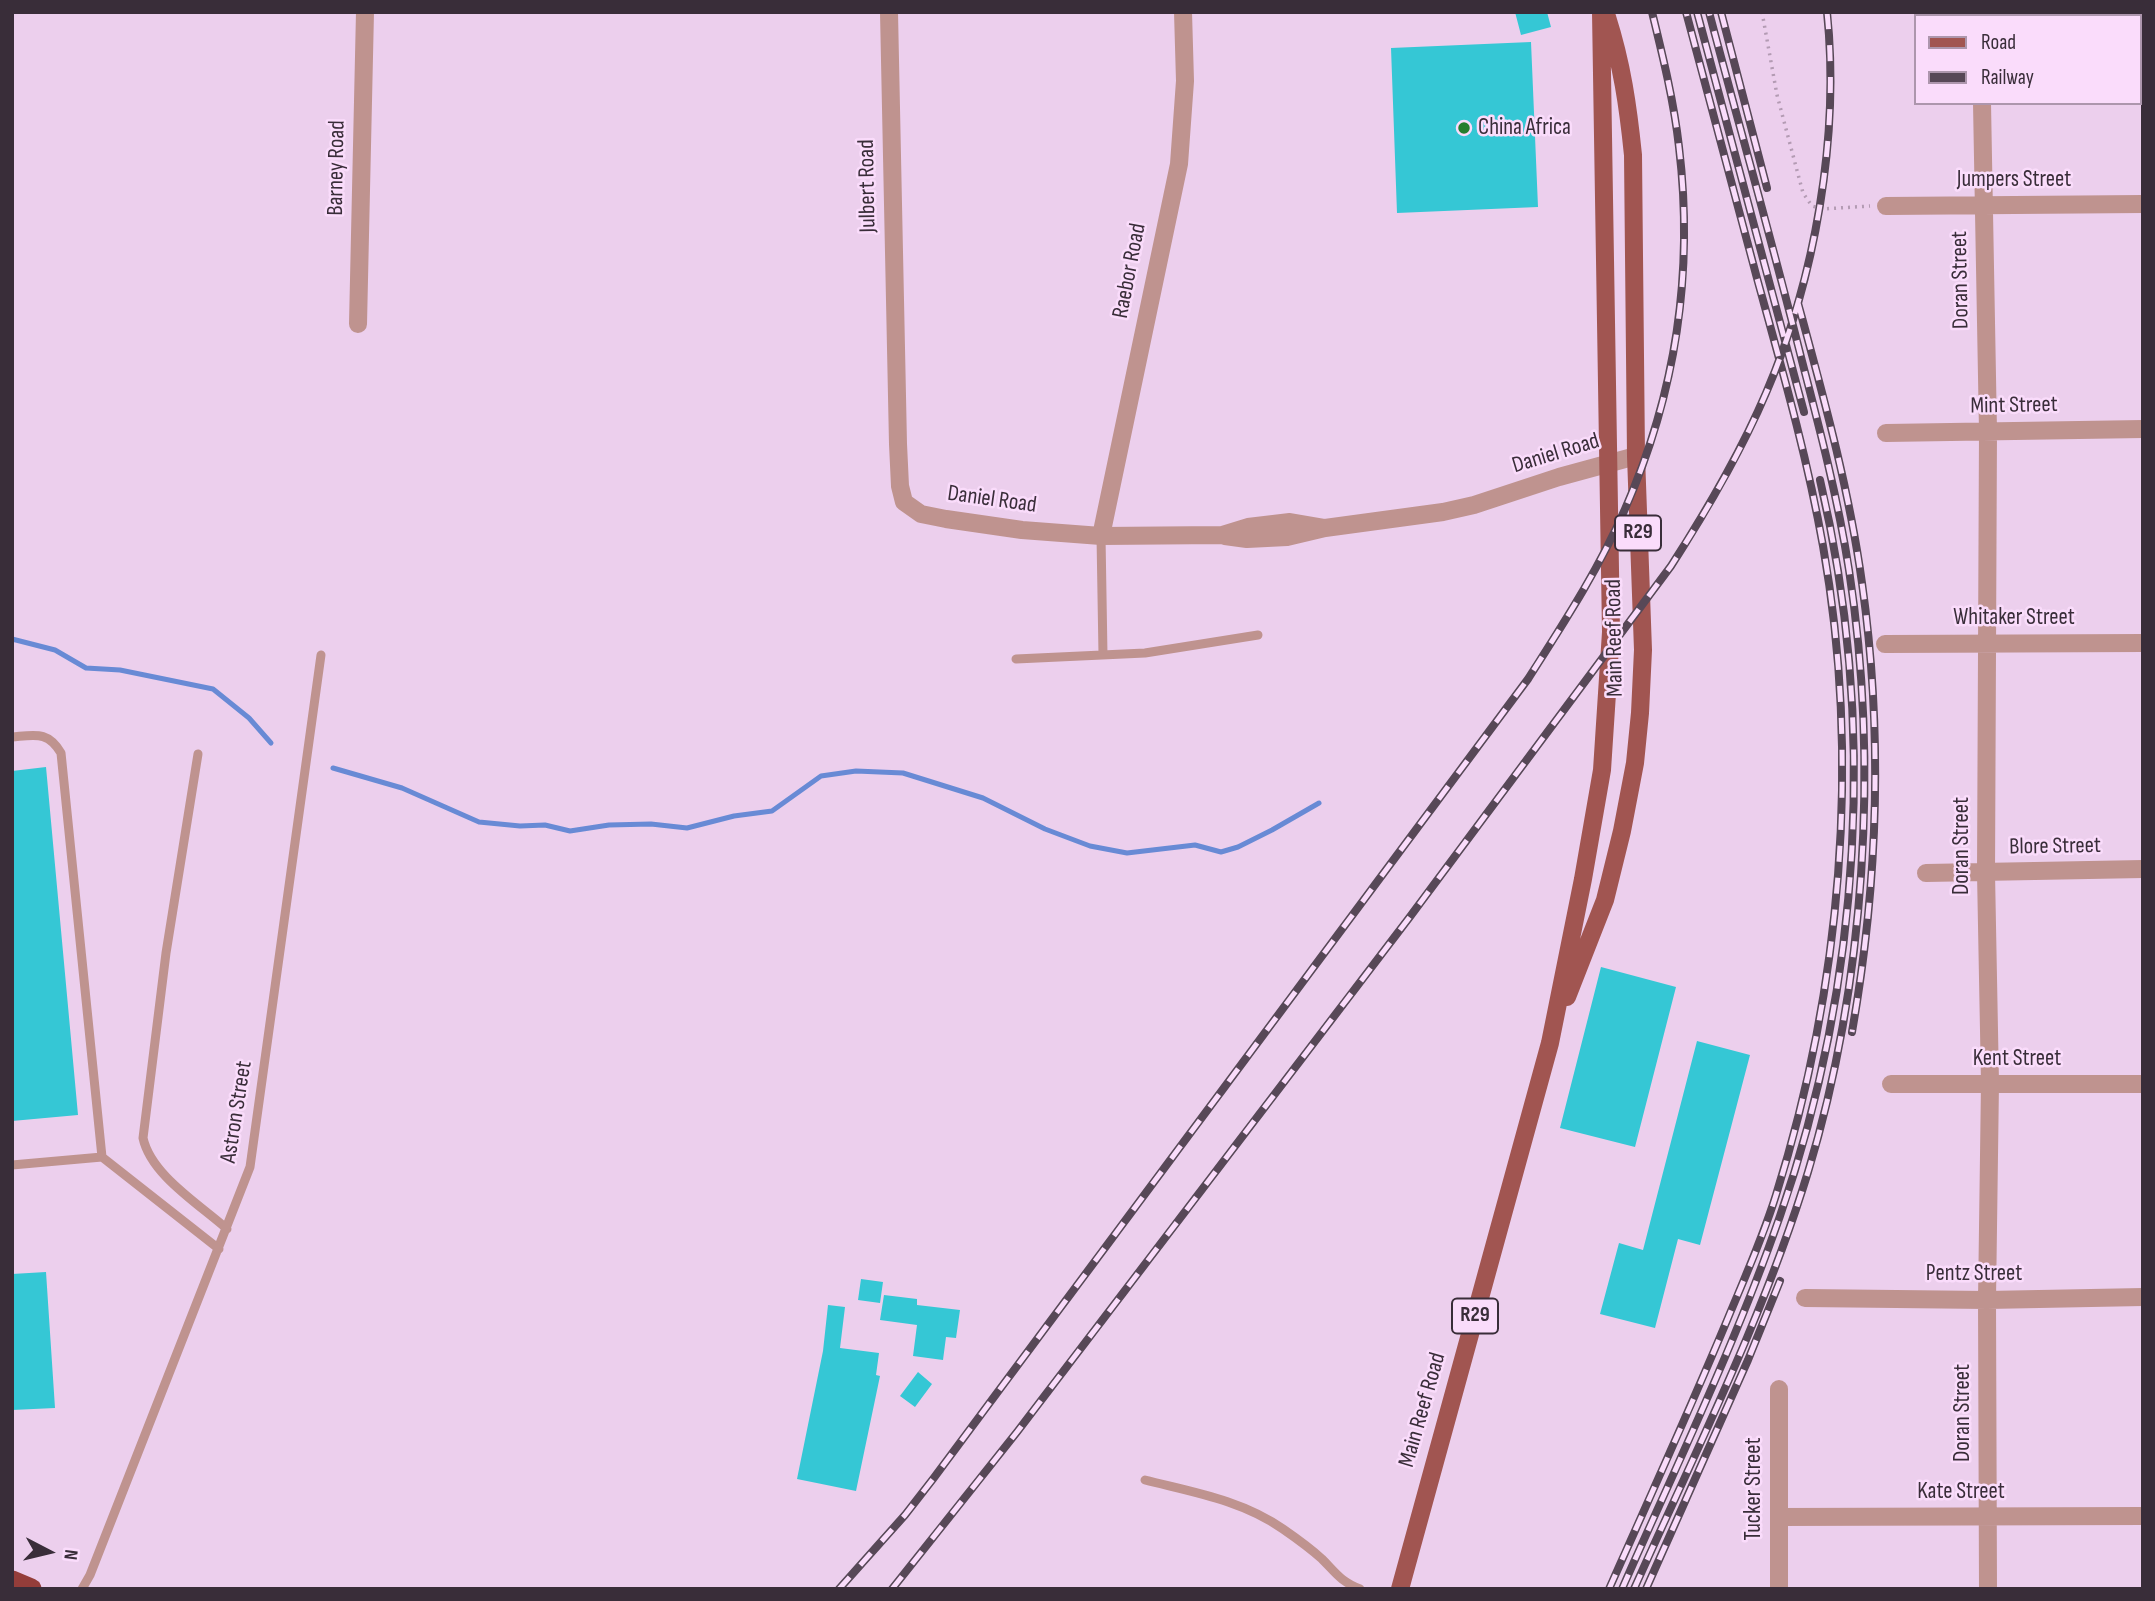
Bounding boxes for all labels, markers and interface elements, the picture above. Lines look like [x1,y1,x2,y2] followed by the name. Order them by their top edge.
[1913,14,2141,105] legend
[1981,30,2016,55] text: Road
[1981,65,2034,90] text: Railway
[1478,114,1571,142] place label: China Africa
[322,120,352,216] street label: Barney Road
[1456,120,1472,136] marker: China Africa
[853,139,883,233] street label: Julbert Road
[1957,166,2071,194] street label: Jumpers Street
[1107,221,1153,321] street label: Raebor Road
[1946,231,1976,329] street label: Doran Street
[1970,391,2058,421] street label: Mint Street
[1509,428,1603,480] street label: Daniel Road
[946,480,1038,520] street label: Daniel Road
[1615,516,1661,550] road number: R29
[1600,579,1630,697] street label: Main Reef Road
[1953,604,2075,632] street label: Whitaker Street
[1948,797,1976,895] street label: Doran Street
[2009,832,2101,862] street label: Blore Street
[1973,1045,2061,1073] street label: Kent Street
[215,1059,259,1165] street label: Astron Street
[1926,1260,2022,1288] street label: Pentz Street
[1452,1298,1498,1334] road number: R29
[1394,1350,1452,1470] street label: Main Reef Road
[1949,1364,1977,1462] street label: Doran Street
[1740,1438,1768,1540] street label: Tucker Street
[1917,1478,2005,1506] street label: Kate Street
[14,1517,84,1587] north arrow
[58,1548,82,1561] text: N

